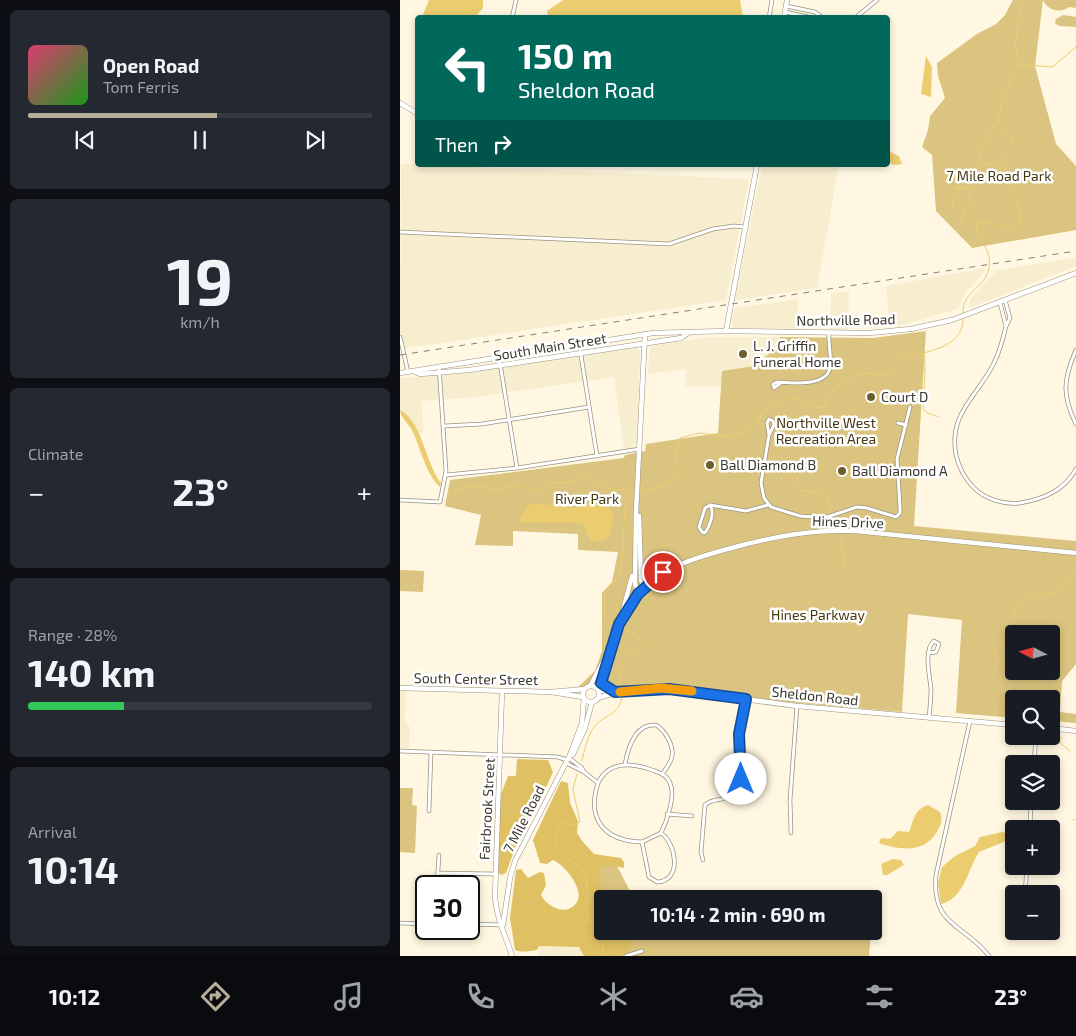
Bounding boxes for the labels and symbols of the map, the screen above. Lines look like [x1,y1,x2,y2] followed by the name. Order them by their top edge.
[947,167,1051,184] park label: 7 Mile Road Park
[796,310,896,329] street label: Northville Road
[492,329,608,364] street label: South Main Street
[753,337,841,370] place label: L. J. Griffin Funeral Home
[737,348,749,360] marker: L. J. Griffin Funeral Home
[881,388,928,405] place label: Court D
[865,391,877,403] marker: Court D
[776,414,876,447] park label: Northville West Recreation Area
[720,456,816,473] place label: Ball Diamond B
[704,459,716,471] marker: Ball Diamond B
[852,462,948,479] place label: Ball Diamond A
[836,465,848,477] marker: Ball Diamond A
[555,490,619,507] park label: River Park
[812,512,884,531] street label: Hines Drive
[642,551,684,593] pin
[771,606,866,623] park label: Hines Parkway
[1005,625,1060,680] north arrow
[414,669,538,688] street label: South Center Street
[771,682,859,709] street label: Sheldon Road
[714,752,766,804] position arrow
[475,757,498,861] street label: Fairbrook Street
[499,782,548,855] street label: 7 Mile Road
[415,875,480,940] speed limit sign: 30

